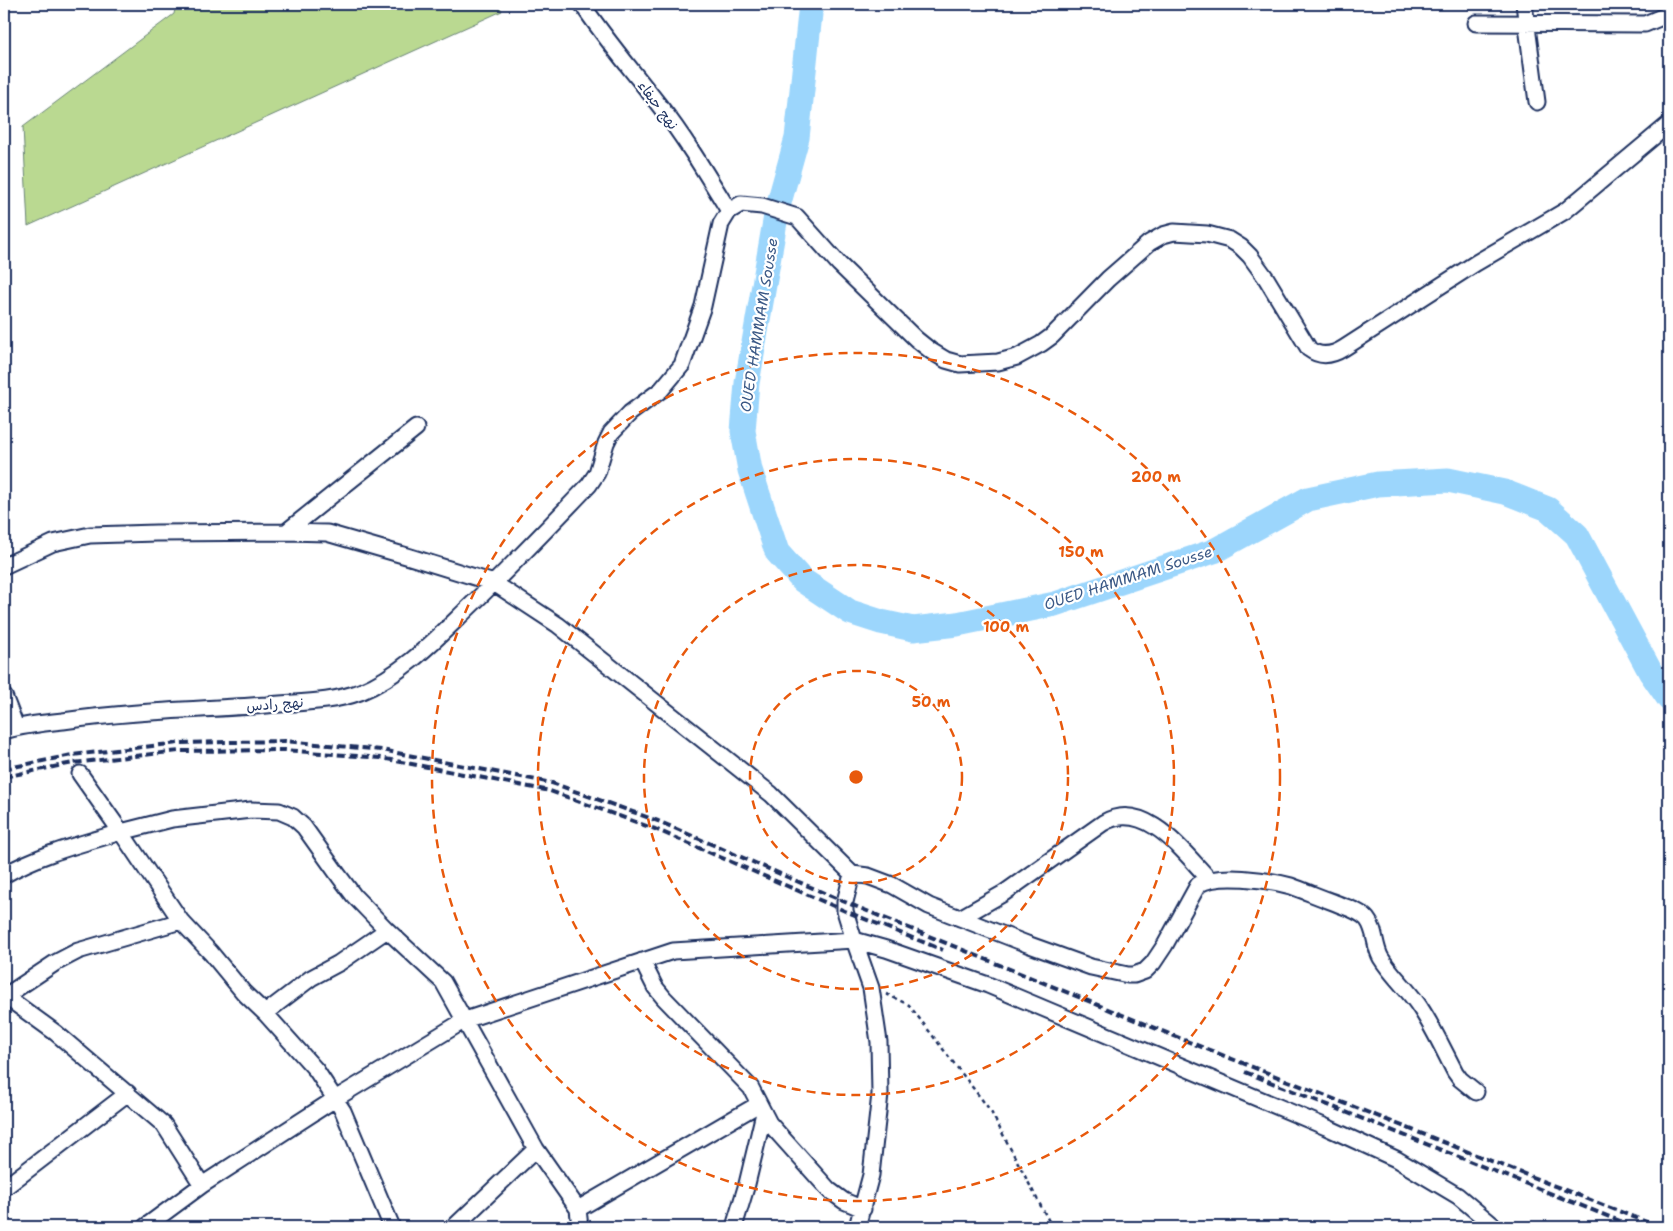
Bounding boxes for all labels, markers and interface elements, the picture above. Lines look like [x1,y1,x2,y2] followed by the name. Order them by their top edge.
[633,77,682,134] street label: نهج حيفاء
[735,237,783,413] water label: OUED HAMMAM Sousse
[1131,467,1181,487] text: 200 m
[1041,541,1215,615] water label: OUED HAMMAM Sousse
[1058,542,1104,562] text: 150 m
[983,617,1029,637] text: 100 m
[912,692,951,712] text: 50 m
[246,693,304,716] street label: نهج رادس
[847,768,865,786] centre of rings

